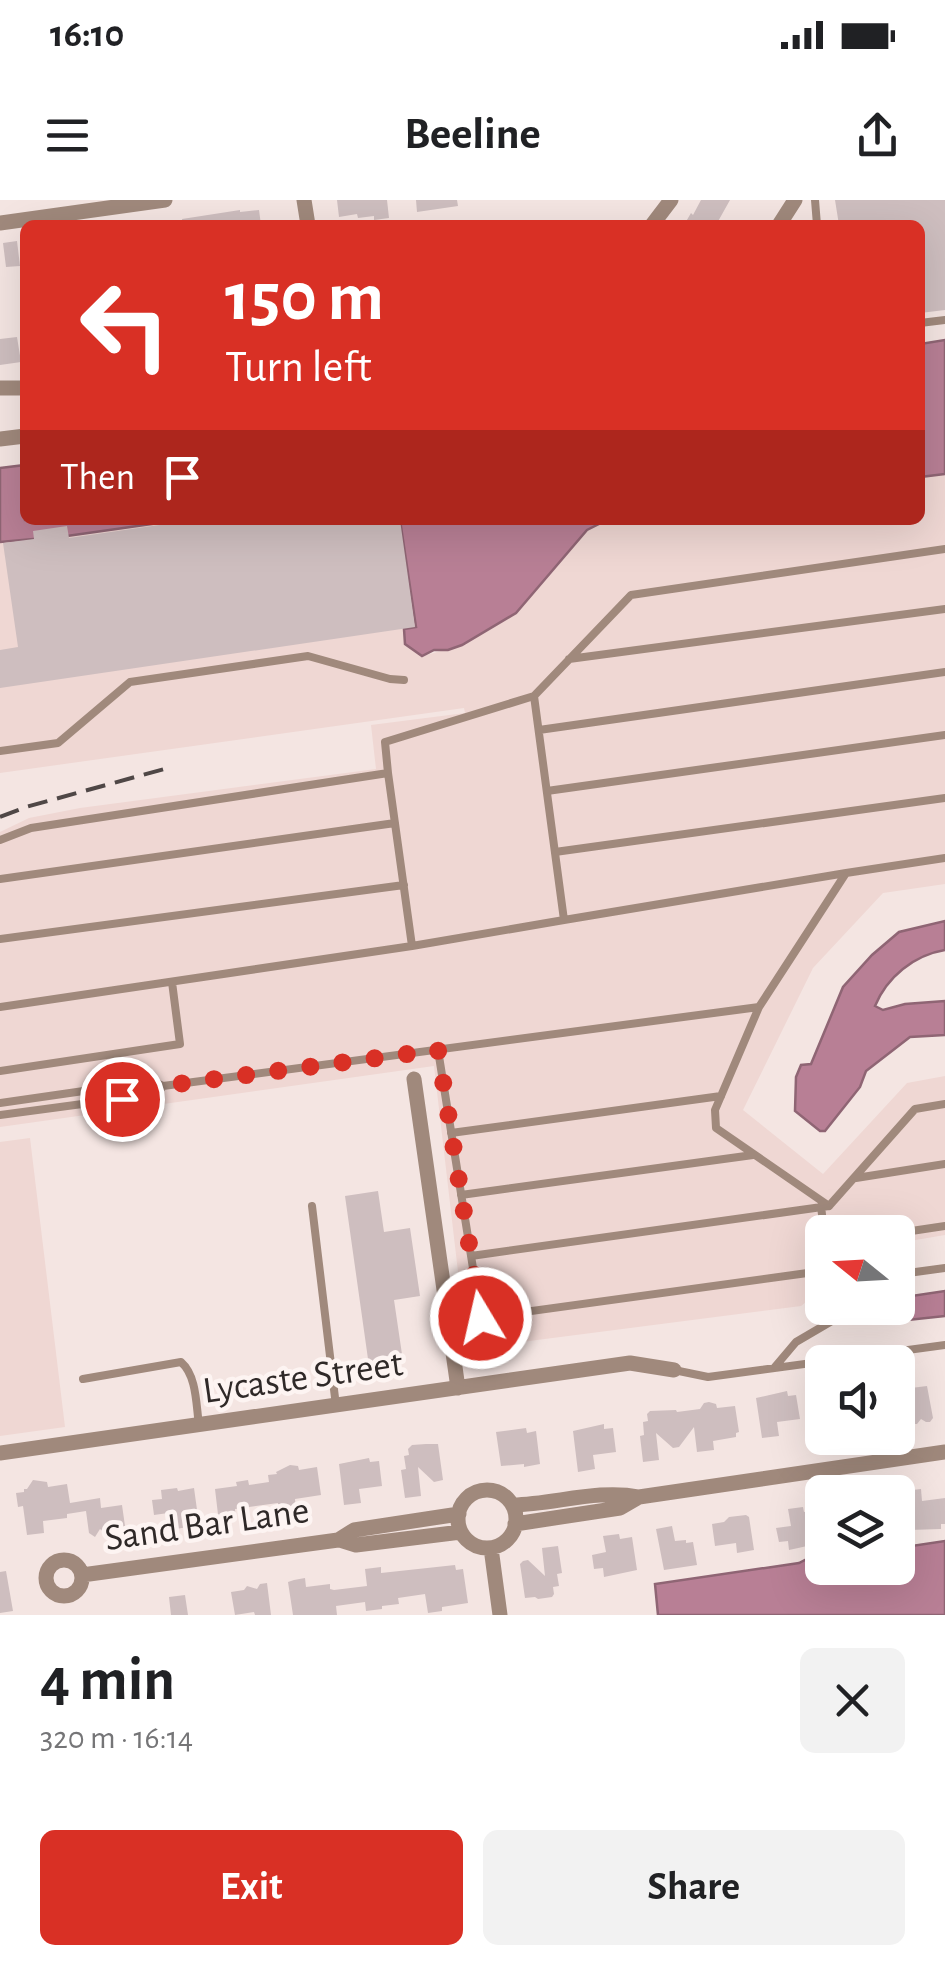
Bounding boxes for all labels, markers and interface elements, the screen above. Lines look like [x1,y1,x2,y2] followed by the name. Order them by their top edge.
[50,16,124,54] text: 16:10
[40,108,95,163] icon: menu
[850,108,905,163] icon: share
[404,112,541,157] text: Beeline
[60,260,190,390] icon: left
[225,263,384,333] text: 150 m
[225,345,372,390] text: Turn left
[155,450,210,505] icon: arrive
[60,459,135,497] text: Then
[80,1057,165,1142] pin
[95,1072,150,1127] icon: arrive
[805,1215,915,1325] north arrow
[805,1215,915,1585] map controls
[429,1266,533,1370] position arrow
[201,1345,405,1411] street label: Lycaste Street
[805,1345,915,1455] button: sound
[805,1475,915,1585] button: layers
[102,1492,312,1558] street label: Sand Bar Lane
[800,1648,905,1753] button: close
[40,1651,175,1711] text: 4 min
[40,1722,193,1754] text: 320 m · 16:14
[40,1830,463,1945] button: Exit
[483,1830,905,1945] button: Share

